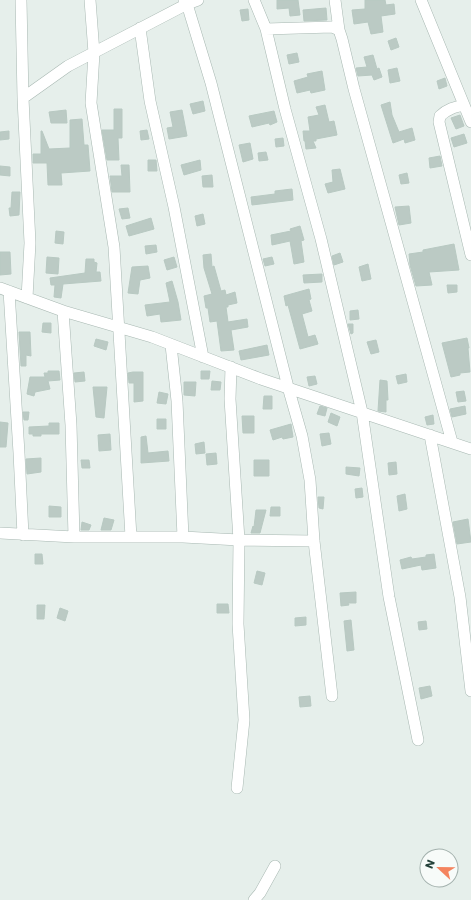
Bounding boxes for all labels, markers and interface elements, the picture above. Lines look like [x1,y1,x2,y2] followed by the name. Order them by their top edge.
[419,848,459,888] north arrow
[421,857,439,871] text: N

